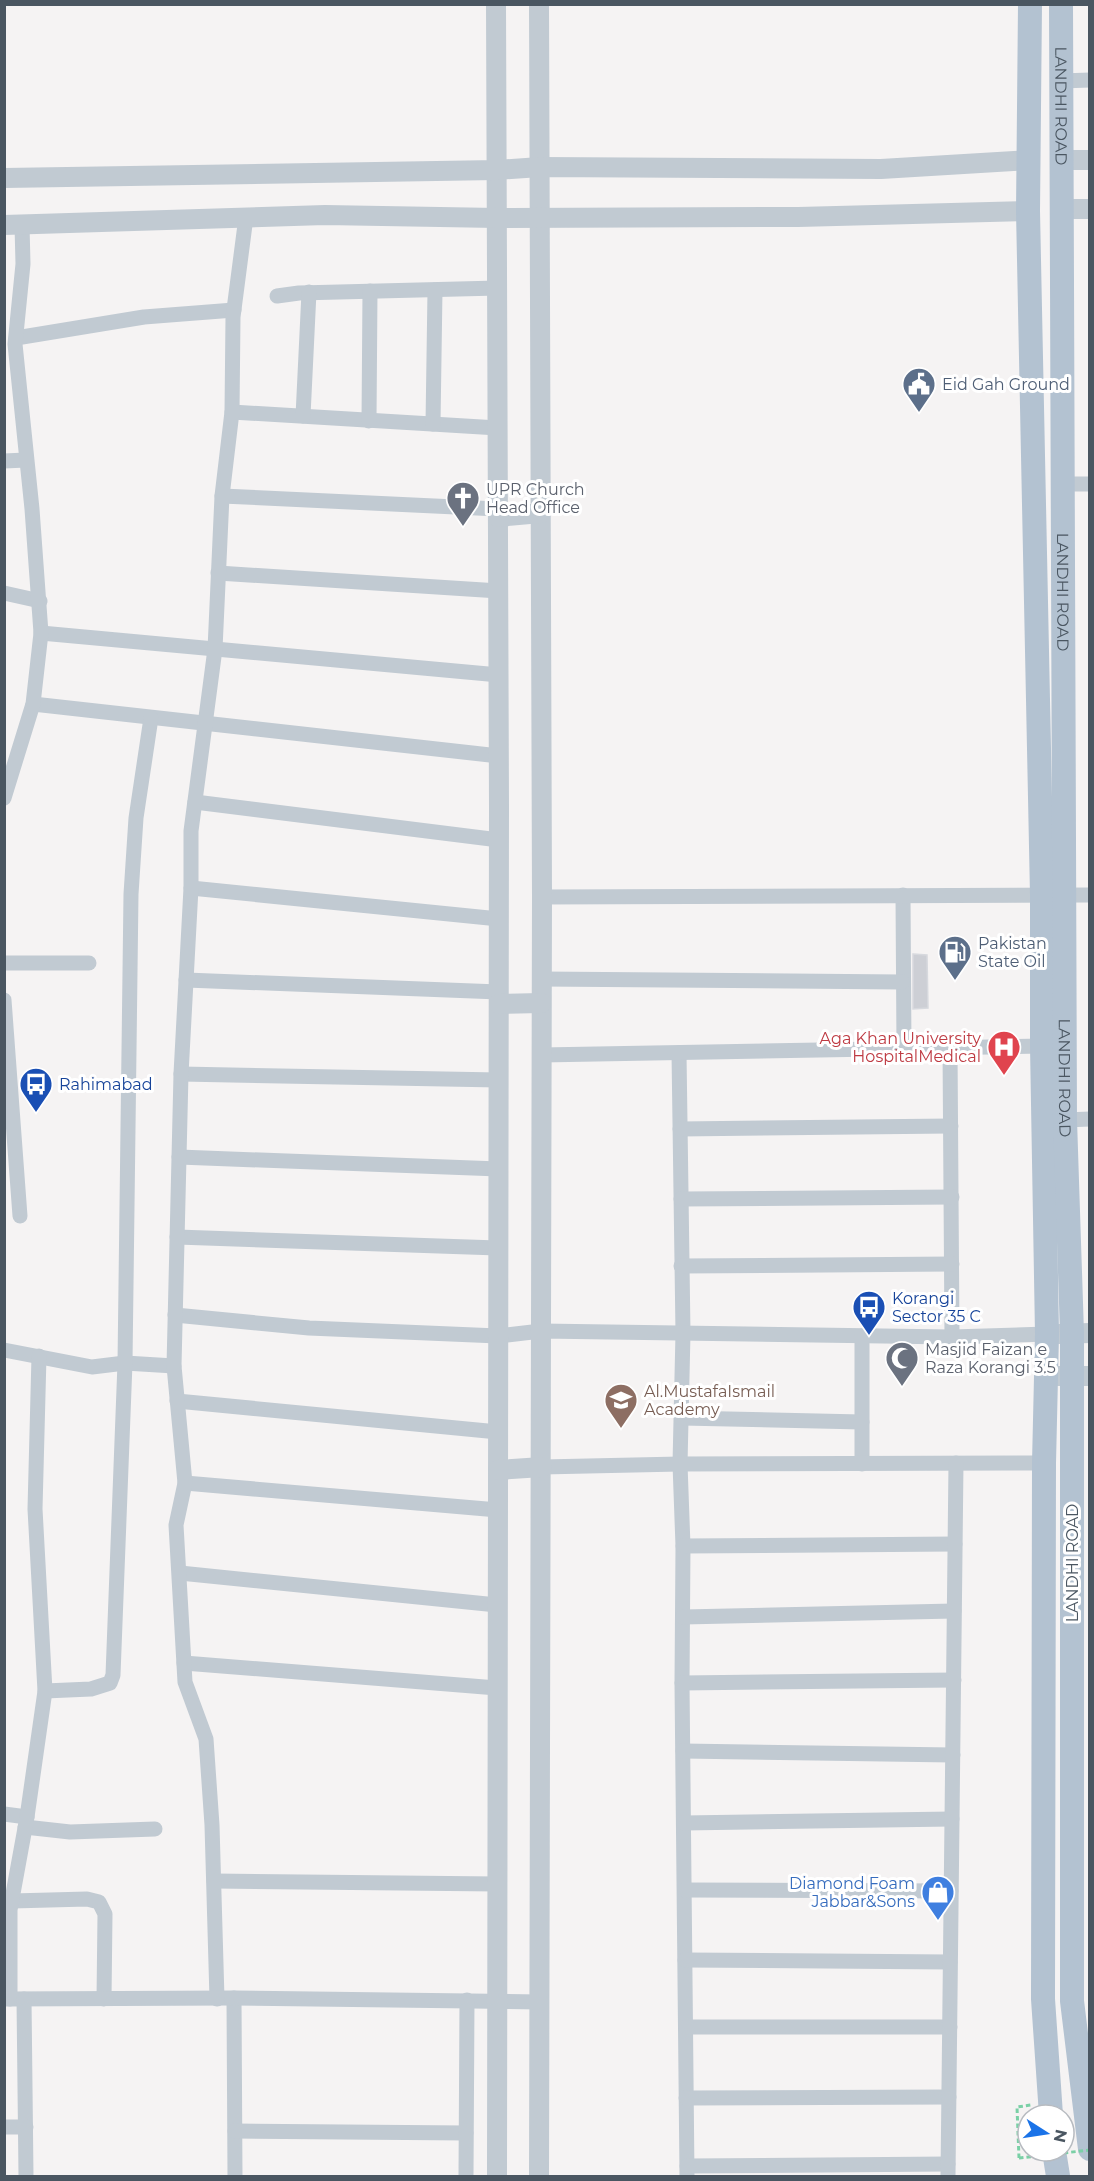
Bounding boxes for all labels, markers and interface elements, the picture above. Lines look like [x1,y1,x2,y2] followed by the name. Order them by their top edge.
[1051,47,1071,165] street label: LANDHI ROAD
[901,366,937,413] public building icon: Eid Gah Ground
[942,375,1070,394] place label: Eid Gah Ground
[445,480,481,527] church icon: UPR Church Head Office
[486,480,585,517] place label: UPR Church Head Office
[1053,533,1072,651] street label: LANDHI ROAD
[937,934,973,981] fuel station icon: Pakistan State Oil
[978,934,1047,971] place label: Pakistan State Oil
[1055,1019,1075,1138] street label: LANDHI ROAD
[820,1029,981,1066] place label: Aga Khan University HospitalMedical
[986,1029,1022,1076] hospital icon: Aga Khan University HospitalMedical
[18,1066,54,1113] bus stop icon: Rahimabad
[59,1075,153,1094] place label: Rahimabad
[851,1289,887,1336] bus stop icon: Korangi Sector 35 C
[892,1289,981,1326] place label: Korangi Sector 35 C
[884,1340,920,1387] mosque icon: Masjid Faizan e Raza Korangi 3.5
[925,1340,1056,1377] place label: Masjid Faizan e Raza Korangi 3.5
[603,1382,639,1429] school or university icon: Al.MustafaIsmail Academy
[644,1382,775,1419] place label: Al.MustafaIsmail Academy
[1063,1504,1082,1622] street label: LANDHI ROAD
[789,1874,915,1911] place label: Diamond Foam Jabbar&Sons
[920,1874,956,1921] shop icon: Diamond Foam Jabbar&Sons
[1016,2103,1076,2163] north arrow
[1050,2128,1071,2144] text: N

